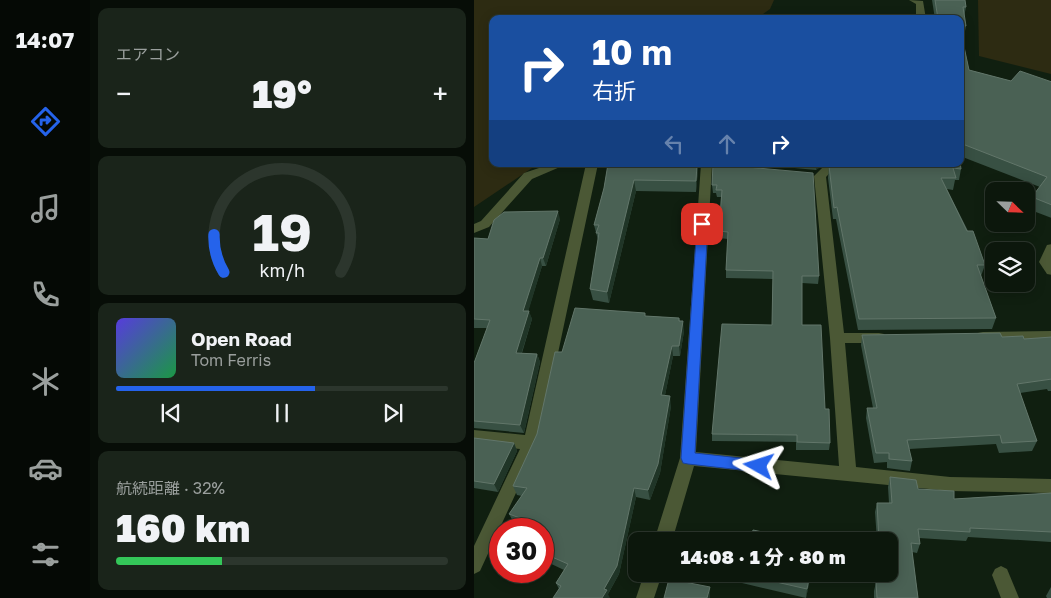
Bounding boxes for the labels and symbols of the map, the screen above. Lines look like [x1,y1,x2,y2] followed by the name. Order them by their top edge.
[985,182,1035,232] north arrow
[681,203,723,245] pin
[732,439,784,491] position arrow
[489,518,554,583] speed limit sign: 30

